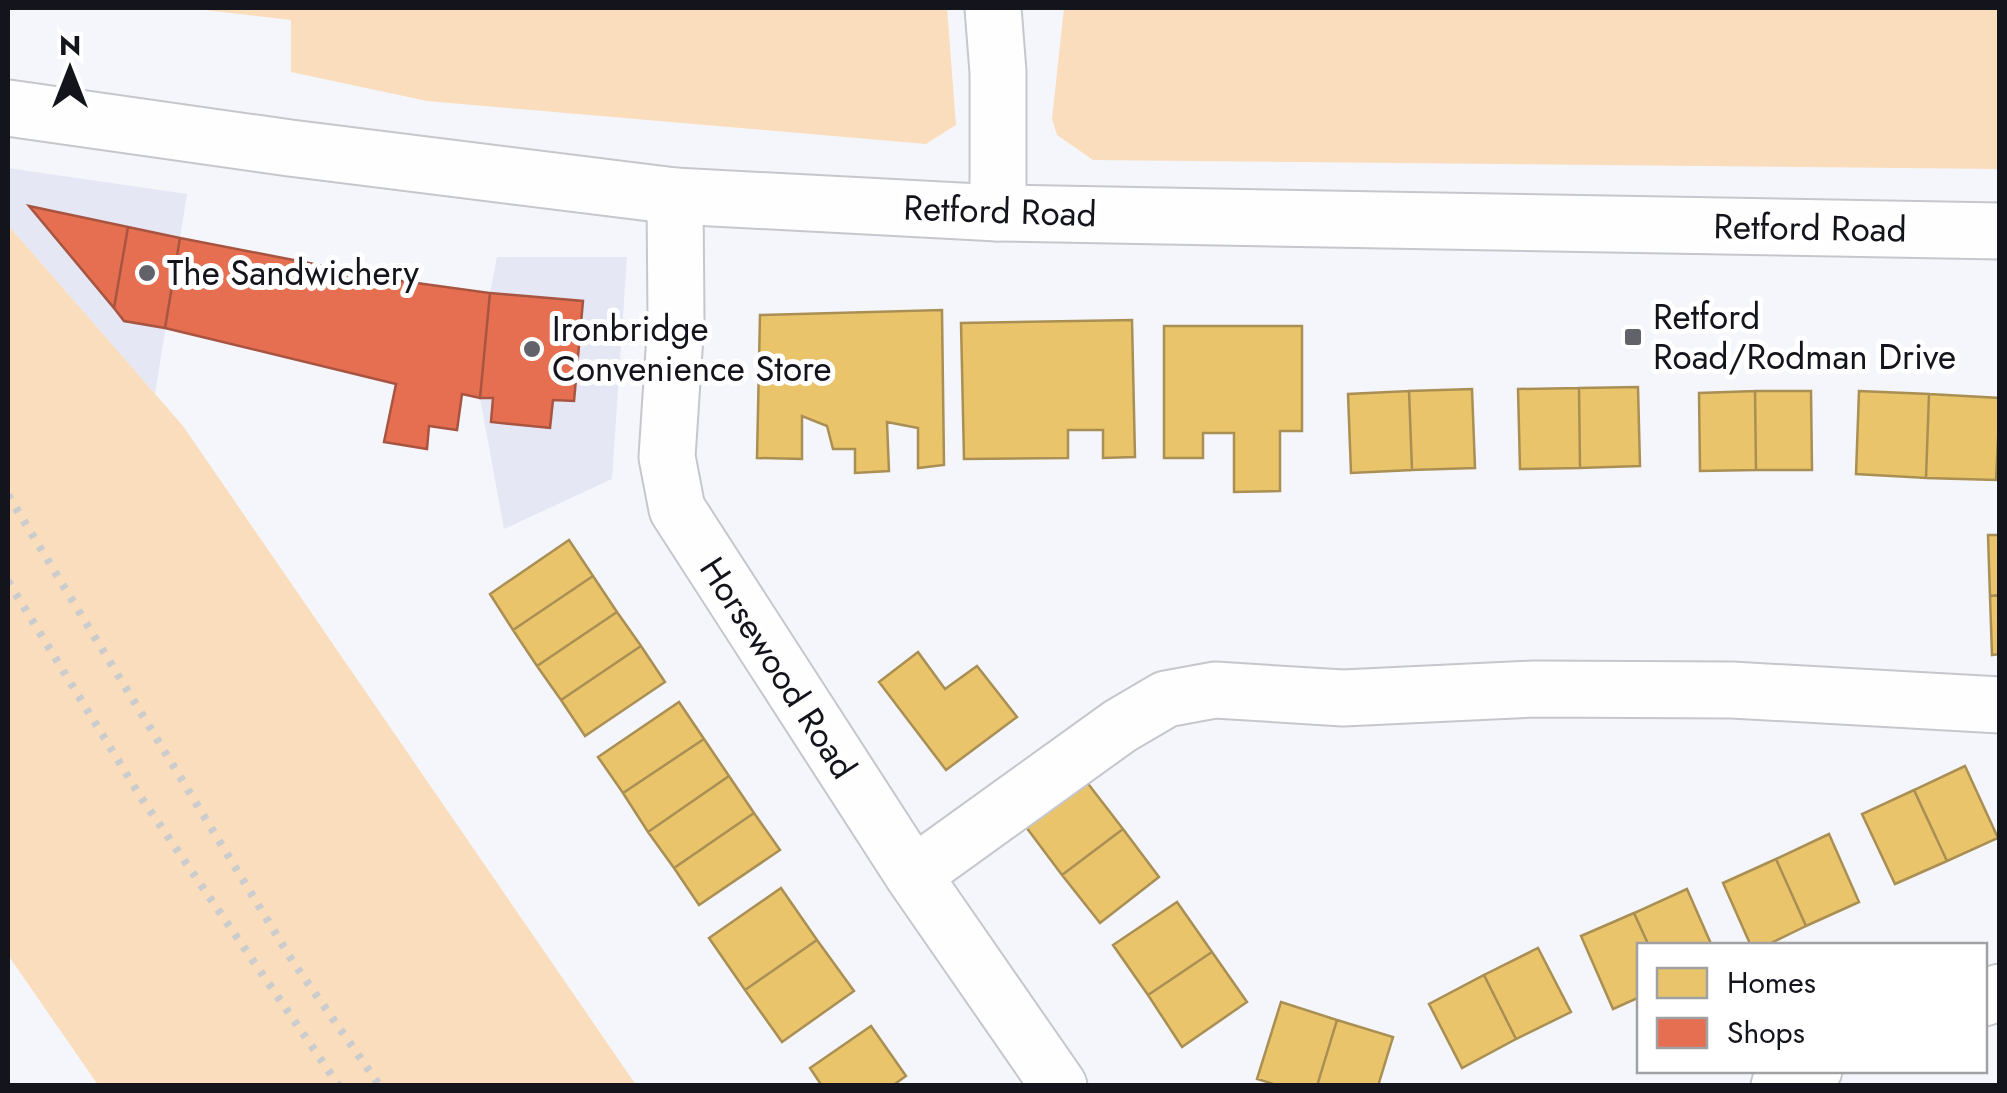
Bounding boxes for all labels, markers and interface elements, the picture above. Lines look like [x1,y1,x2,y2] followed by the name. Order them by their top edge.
[20,20,120,120] north arrow
[59,25,81,66] text: N
[903,183,1097,239] street label: Retford Road
[1713,201,1907,255] street label: Retford Road
[167,248,420,298] place label: The Sandwichery
[136,262,158,284] marker: The Sandwichery
[1653,292,1956,382] place label: Retford Road/Rodman Drive
[552,304,832,394] place label: Ironbridge Convenience Store
[1622,326,1644,348] marker: Retford Road/Rodman Drive
[521,338,543,360] marker: Ironbridge Convenience Store
[688,547,868,789] street label: Horsewood Road
[1637,943,1987,1073] legend
[1727,961,1816,1004] text: Homes
[1727,1011,1805,1054] text: Shops

